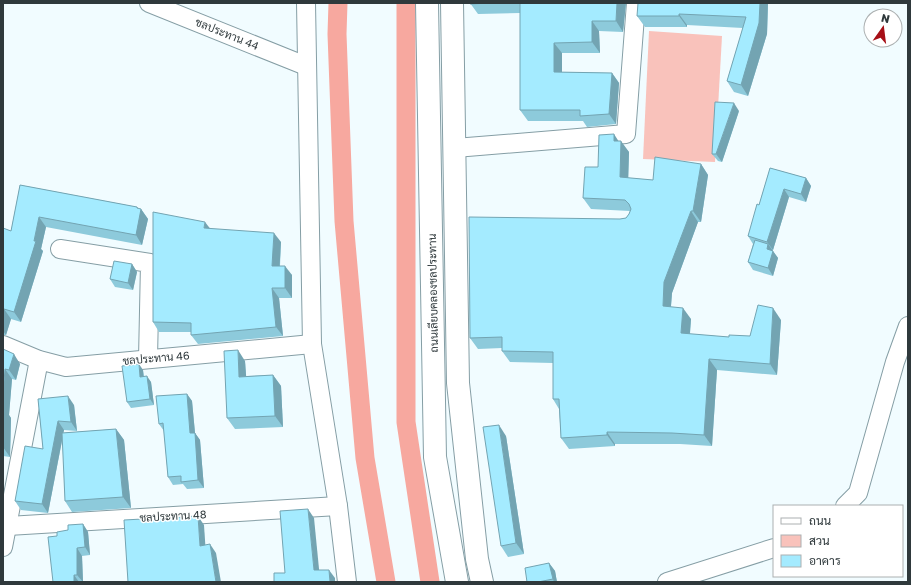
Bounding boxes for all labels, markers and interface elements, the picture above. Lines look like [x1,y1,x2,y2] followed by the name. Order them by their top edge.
[863,8,903,48] north arrow
[880,10,891,25] text: N
[194,15,261,52] street label: ชลประทาน 44
[424,233,440,353] street label: ถนนเลียบคลองชลประทาน
[122,348,190,367] street label: ชลประทาน 46
[773,505,903,577] legend
[139,507,207,524] street label: ชลประทาน 48
[809,513,832,528] text: ถนน
[809,533,830,548] text: สวน
[809,553,841,568] text: อาคาร

